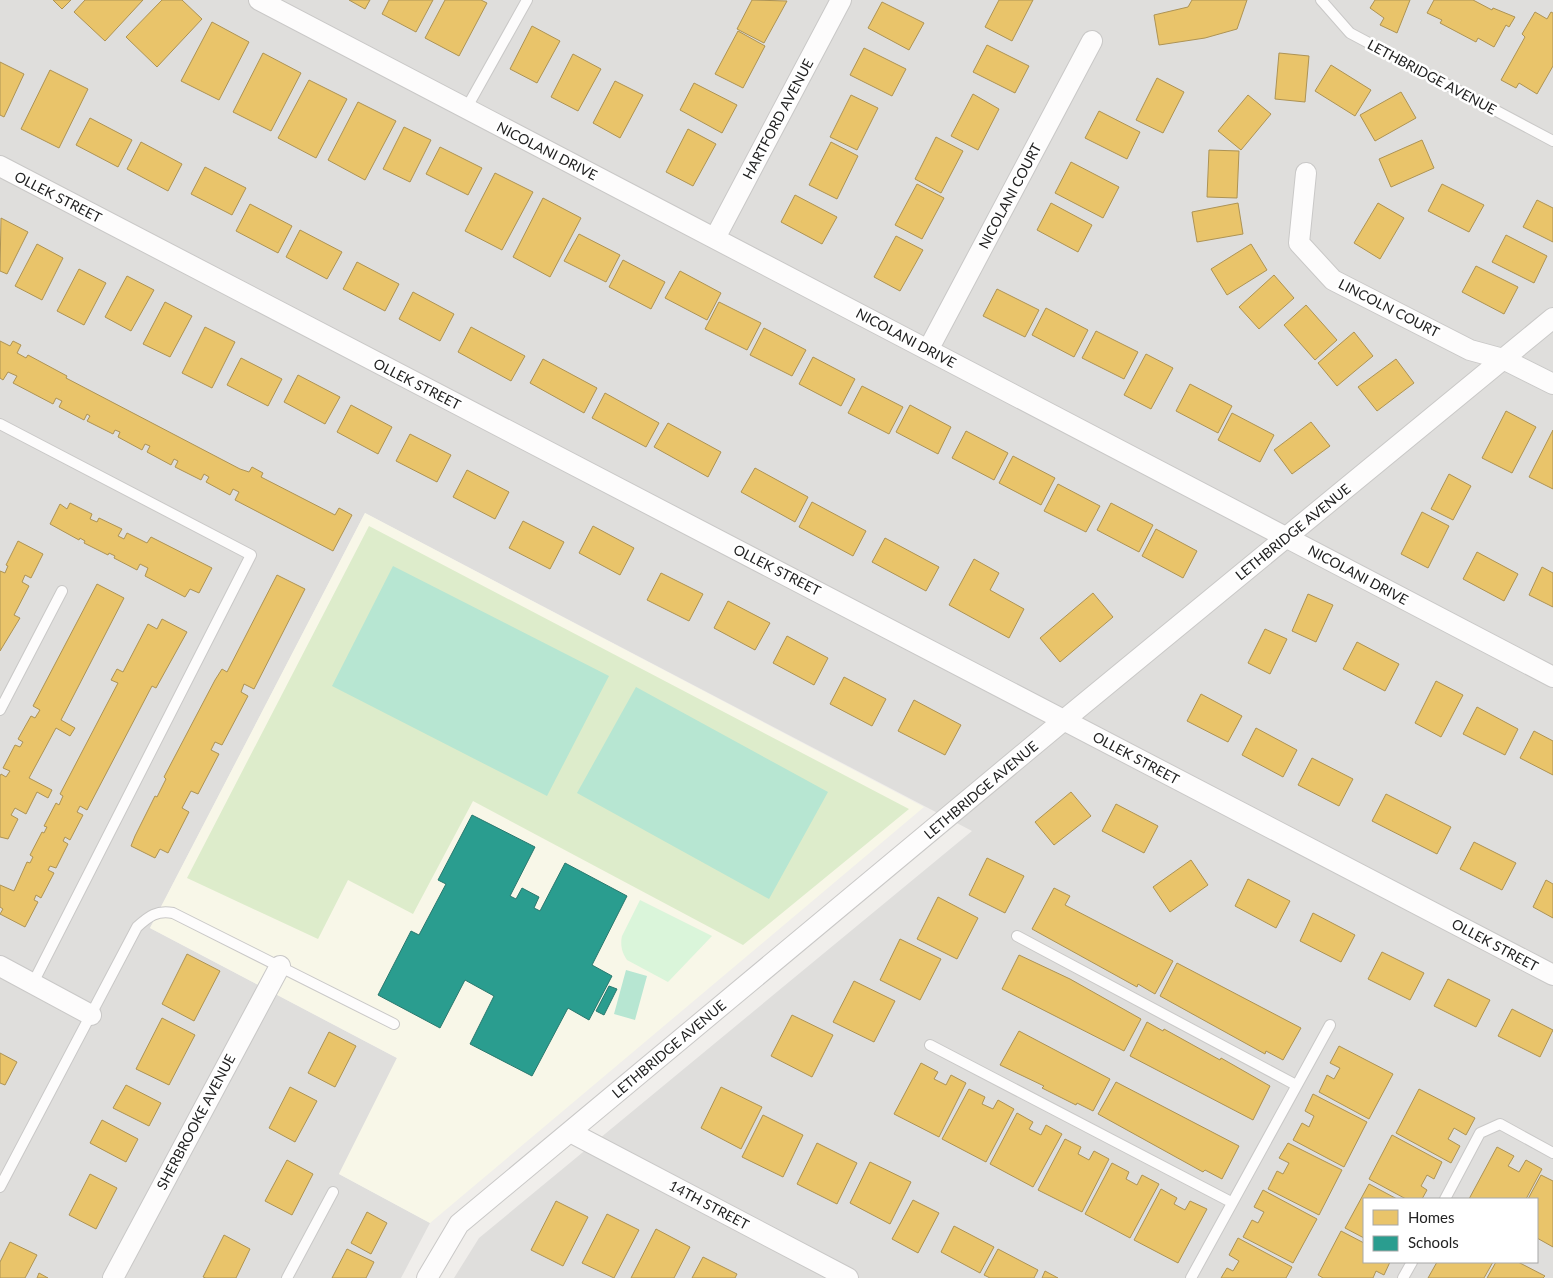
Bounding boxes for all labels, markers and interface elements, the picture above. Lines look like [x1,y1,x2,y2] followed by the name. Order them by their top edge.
[1365,35,1500,118] street label: LETHBRIDGE AVENUE
[739,56,816,182] street label: HARTFORD AVENUE
[494,118,600,183] street label: NICOLANI DRIVE
[975,139,1045,251] street label: NICOLANI COURT
[12,167,105,226] street label: OLLEK STREET
[1336,275,1443,341] street label: LINCOLN COURT
[853,304,959,371] street label: NICOLANI DRIVE
[371,354,464,413] street label: OLLEK STREET
[1232,480,1354,583] street label: LETHBRIDGE AVENUE
[731,540,824,599] street label: OLLEK STREET
[1305,541,1411,608] street label: NICOLANI DRIVE
[1090,728,1183,788] street label: OLLEK STREET
[920,737,1041,842] street label: LETHBRIDGE AVENUE
[1449,915,1542,975] street label: OLLEK STREET
[608,996,729,1101] street label: LETHBRIDGE AVENUE
[153,1051,239,1192] street label: SHERBROOKE AVENUE
[666,1176,753,1233] street label: 14TH STREET
[1363,1198,1538,1263] legend
[1408,1208,1454,1226] text: Homes
[1408,1233,1459,1251] text: Schools

